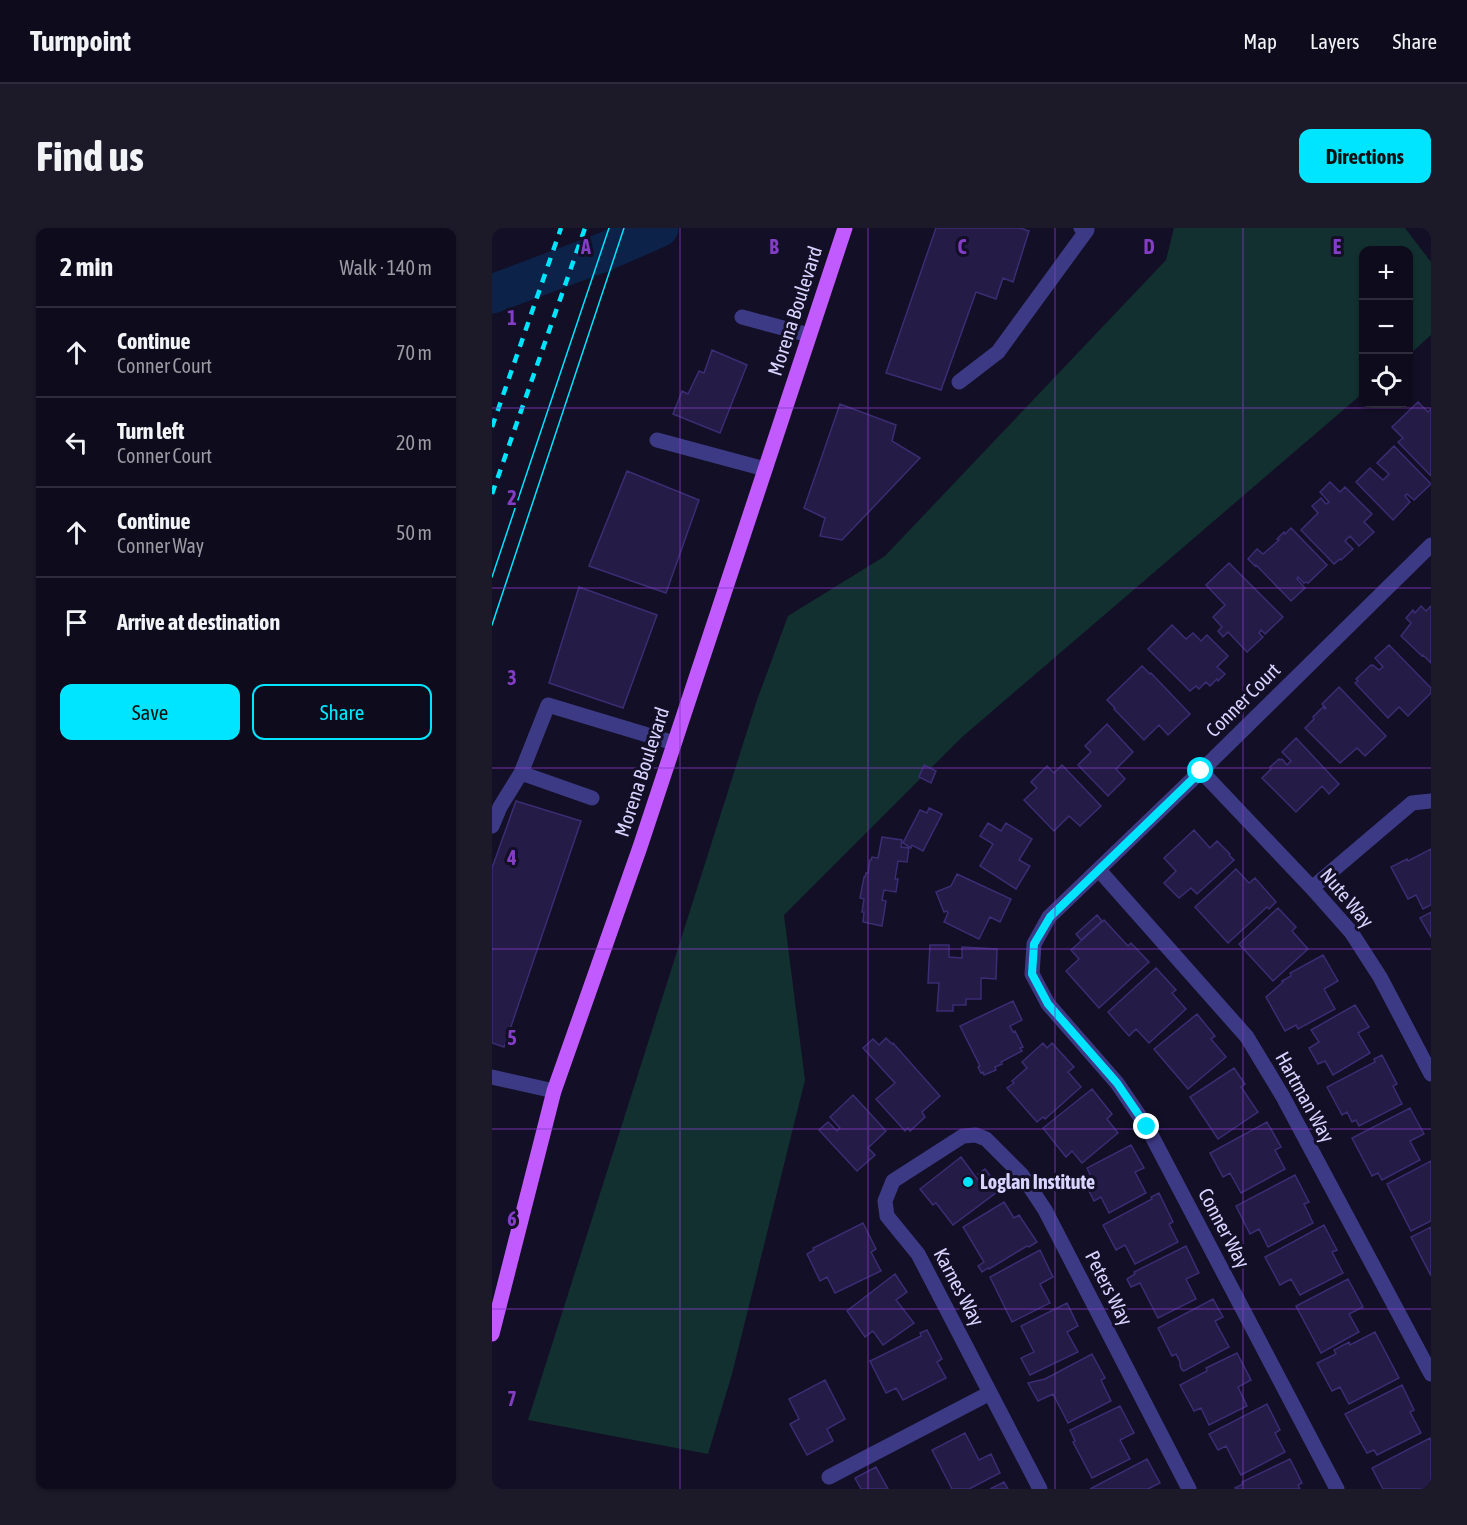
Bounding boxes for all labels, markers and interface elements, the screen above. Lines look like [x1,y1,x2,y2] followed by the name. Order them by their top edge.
[30,25,131,57] text: Turnpoint
[1243,29,1277,53] text: Map
[1310,29,1360,53] text: Layers
[1393,29,1437,53] text: Share
[1299,129,1431,183] button: Directions
[36,132,144,180] text: Find us
[580,235,591,258] text: A
[958,235,967,258] text: C
[1143,235,1155,258] text: D
[1333,235,1342,258] text: E
[763,243,827,379] street label: Morena Boulevard
[1359,246,1413,408] map controls
[1359,246,1413,300] button: +
[60,252,113,282] text: 2 min
[340,256,432,279] text: Walk · 140 m
[1359,300,1413,354] button: −
[507,306,517,329] text: 1
[117,328,191,354] text: Continue
[60,336,93,369] icon: ahead
[396,341,432,364] text: 70 m
[117,354,212,377] text: Conner Court
[1359,354,1413,408] button: locate
[117,418,184,444] text: Turn left
[60,426,93,459] icon: left
[396,431,432,454] text: 20 m
[117,444,212,467] text: Conner Court
[507,486,517,509] text: 2
[117,508,191,534] text: Continue
[60,516,93,549] icon: ahead
[396,521,432,544] text: 50 m
[117,534,204,557] text: Conner Way
[60,606,93,639] icon: arrive
[117,609,280,635] text: Arrive at destination
[1201,658,1285,741] street label: Conner Court
[507,666,517,689] text: 3
[60,684,240,740] button: Save
[252,684,432,740] button: Share
[610,704,673,839] street label: Morena Boulevard
[1187,757,1213,783] route start
[506,846,517,869] text: 4
[1316,863,1379,932] street label: Nute Way
[507,1026,517,1049] text: 5
[1271,1047,1340,1146] street label: Hartman Way
[1133,1113,1159,1139] route end
[980,1170,1095,1193] place label: Loglan Institute
[961,1175,975,1189] marker: Loglan Institute
[1194,1184,1255,1272] street label: Conner Way
[507,1207,517,1230] text: 6
[929,1244,989,1330] street label: Karnes Way
[1081,1247,1138,1329] street label: Peters Way
[507,1387,517,1410] text: 7

